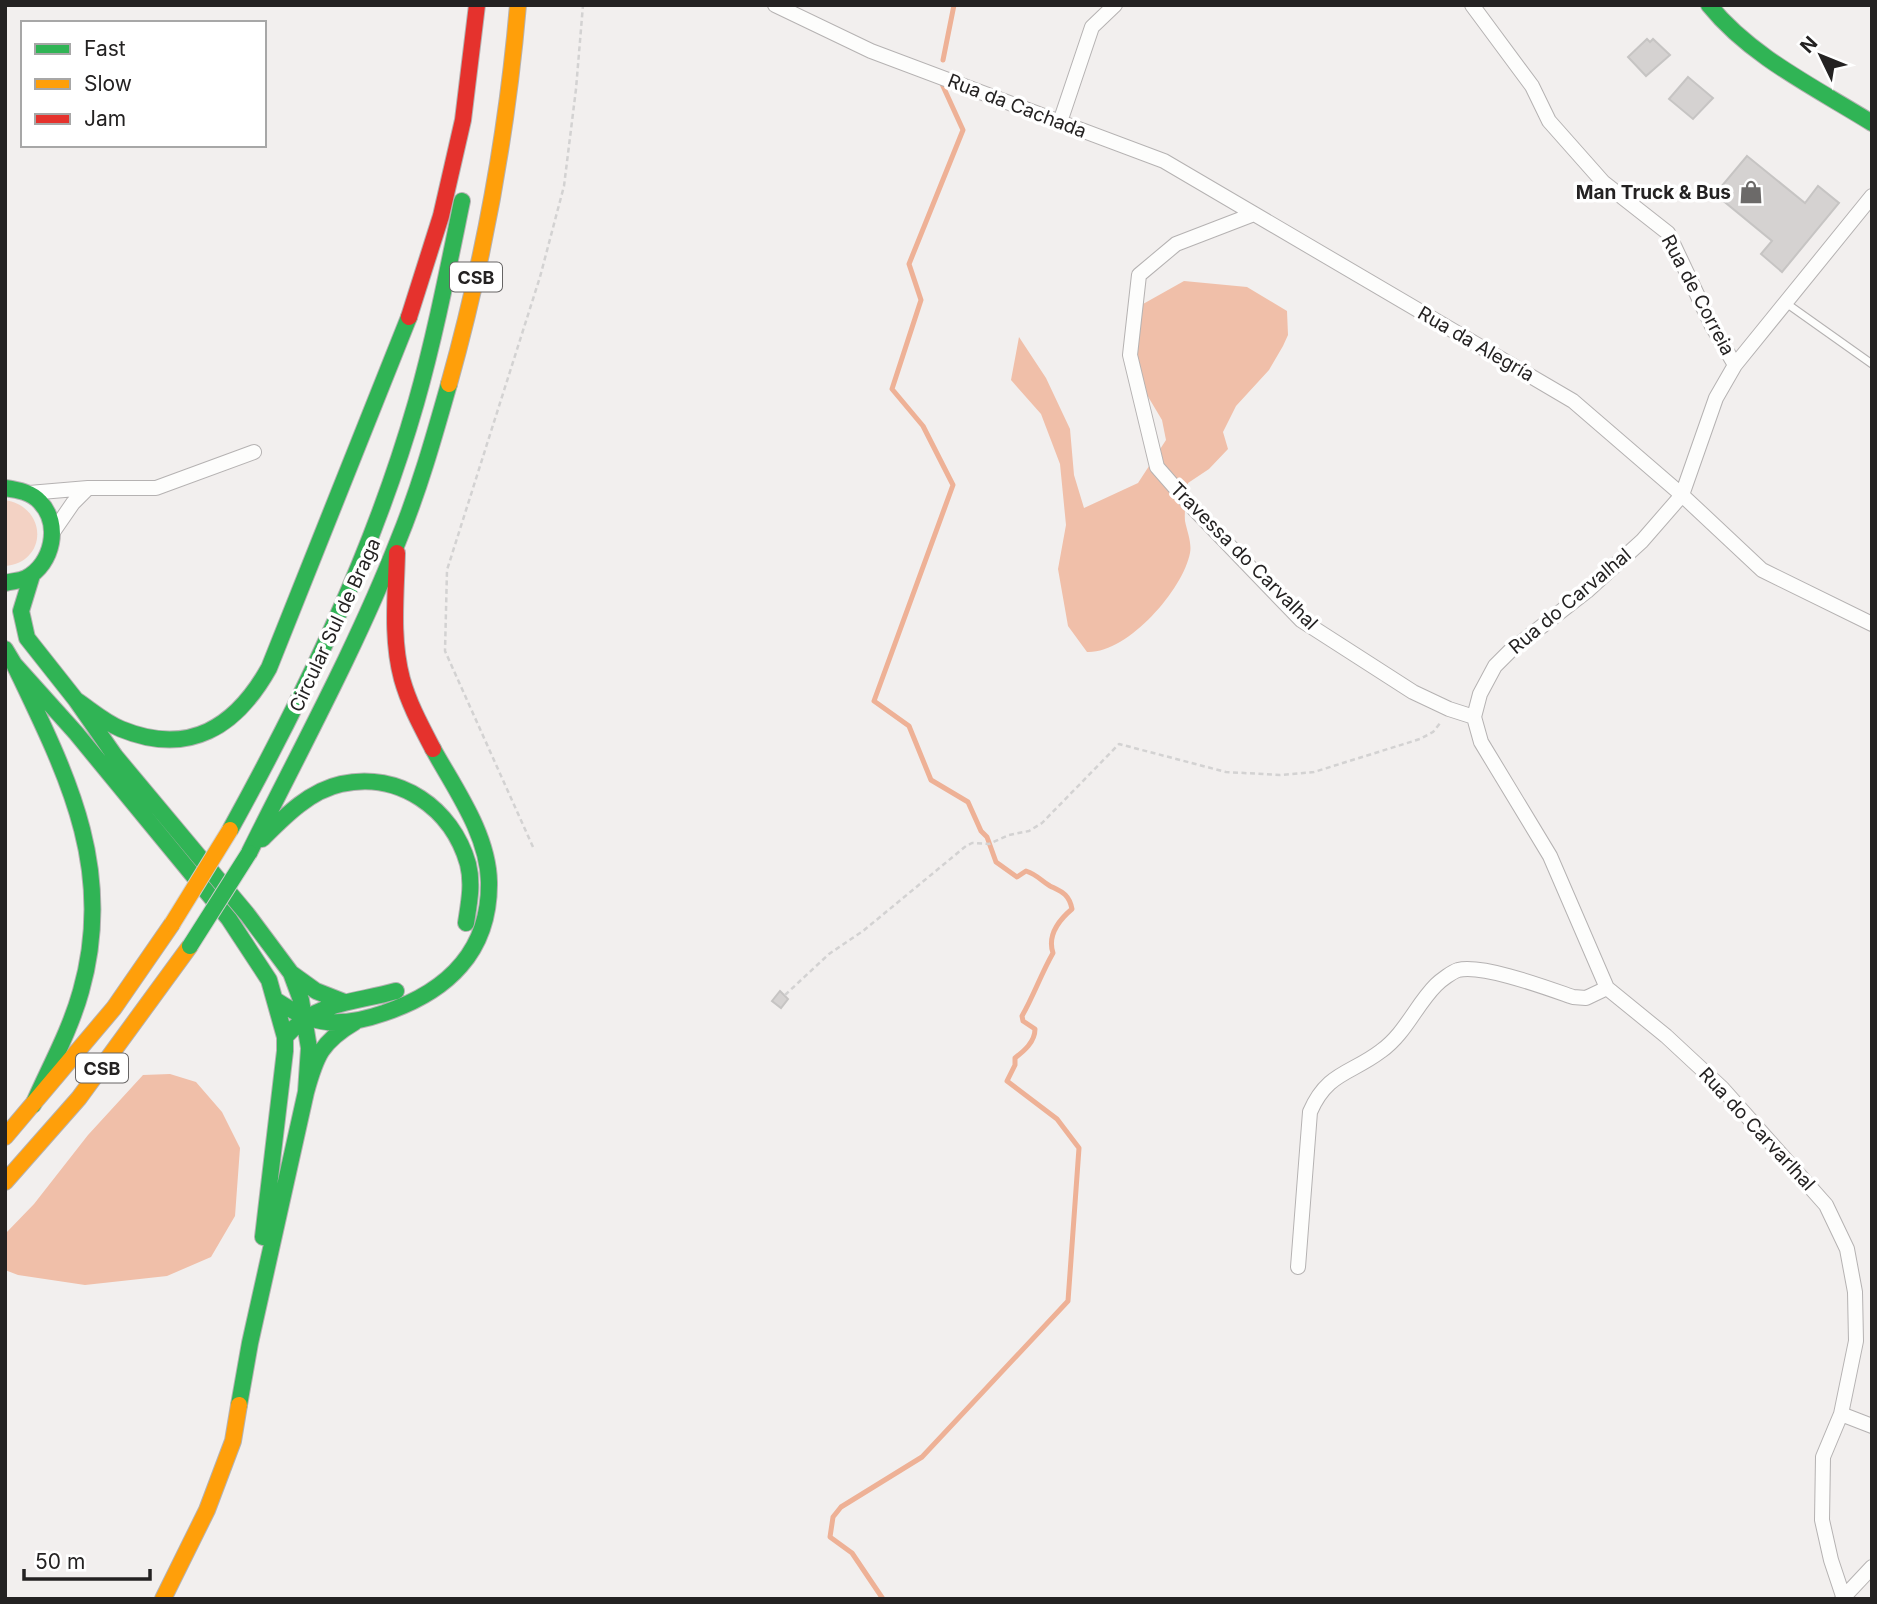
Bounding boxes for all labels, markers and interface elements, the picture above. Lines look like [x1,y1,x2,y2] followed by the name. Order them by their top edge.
[21,21,266,147] legend
[1786,21,1856,91] north arrow
[1796,32,1822,58] text: N
[84,36,126,61] text: Fast
[944,69,1090,143] street label: Rua da Cachada
[84,71,132,96] text: Slow
[84,106,126,131] text: Jam
[1737,178,1765,206] shop icon: Man Truck & Bus
[1576,181,1731,204] place label: Man Truck & Bus
[1657,231,1739,359] street label: Rua de Correia
[450,262,502,292] road number: CSB
[1414,301,1538,387] street label: Rua da Alegría
[1166,478,1322,634] street label: Travessa do Carvalhal
[285,534,385,716] street label: Circular Sul de Braga
[1504,543,1636,659] street label: Rua do Carvalhal
[76,1054,128,1083] road number: CSB
[1694,1063,1820,1195] street label: Rua do Carvarlhal
[24,1538,150,1582] scale bar
[35,1549,85,1574] text: 50 m

